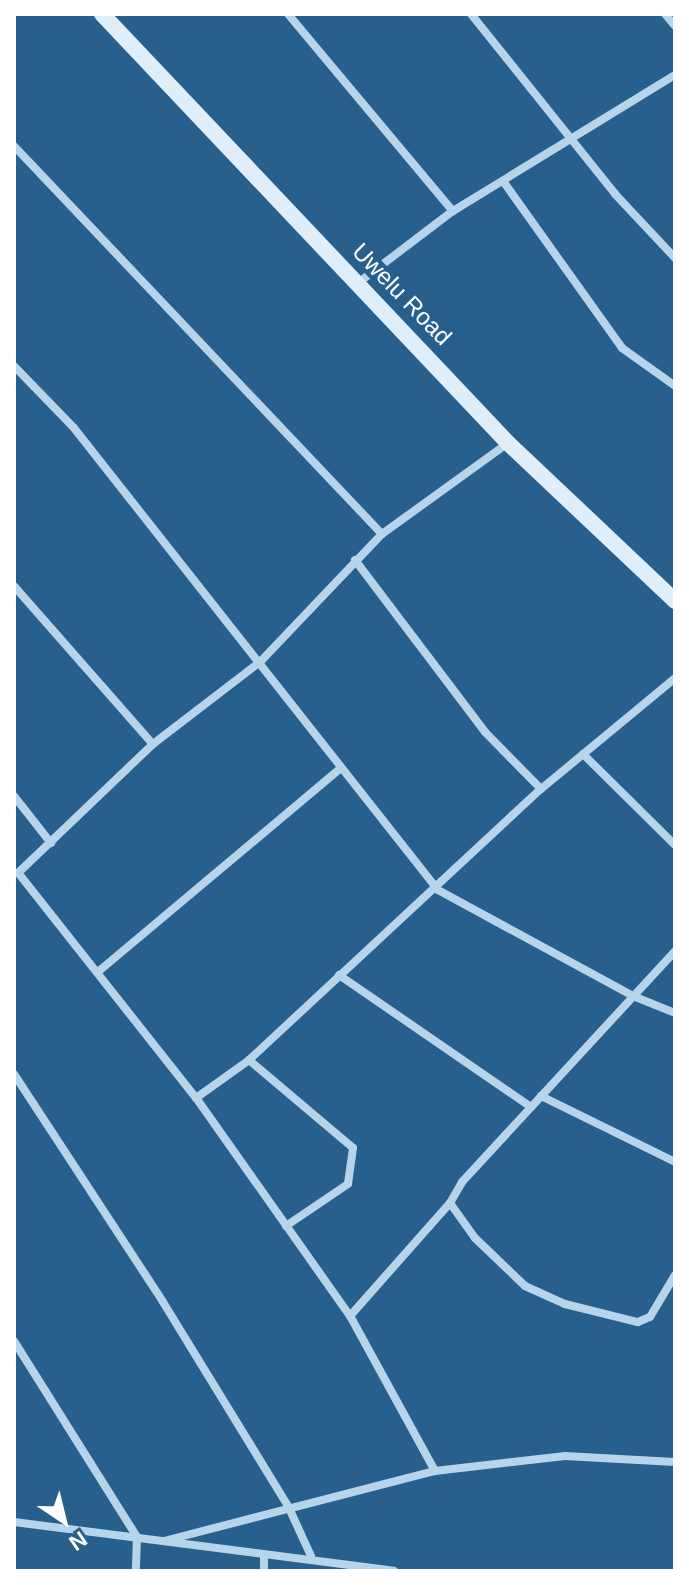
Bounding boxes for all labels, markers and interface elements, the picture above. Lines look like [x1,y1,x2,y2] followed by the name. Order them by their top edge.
[346,237,458,351] street label: Uwelu Road
[24,1481,104,1561] north arrow
[64,1526,92,1556] text: N

